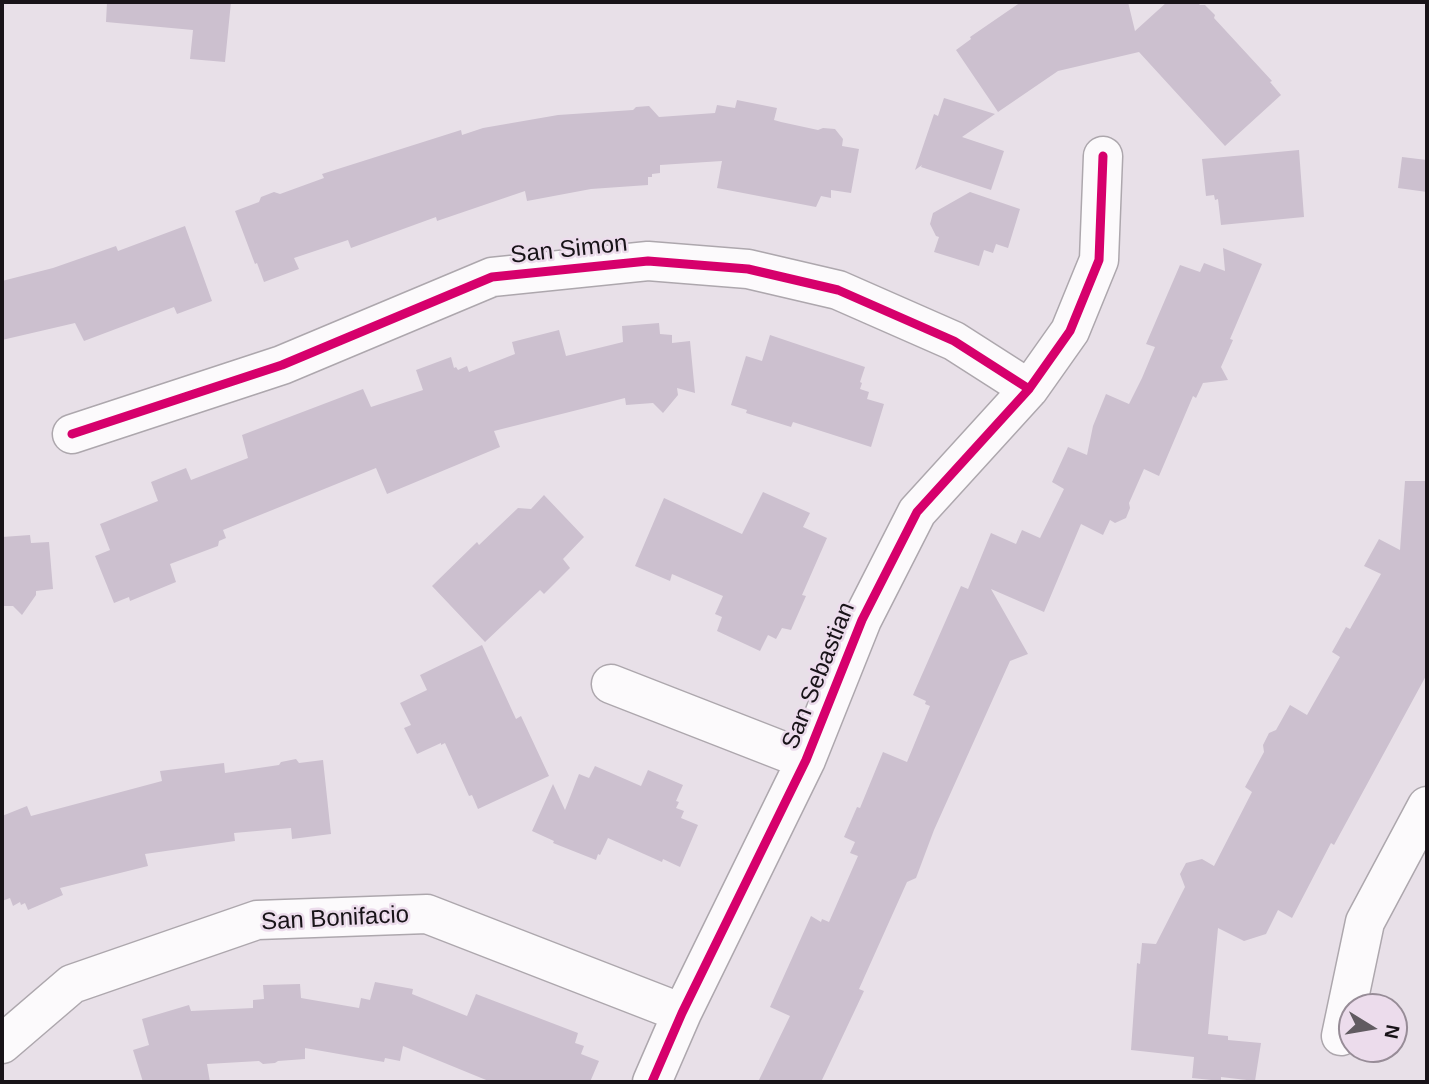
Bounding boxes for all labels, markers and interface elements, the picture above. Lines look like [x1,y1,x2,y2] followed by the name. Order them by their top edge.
[509,230,629,270] street label: San Simon
[776,598,862,754] street label: San Sebastian
[260,901,410,937] street label: San Bonifacio
[1338,993,1408,1063] north arrow
[1381,1023,1404,1040] text: N

